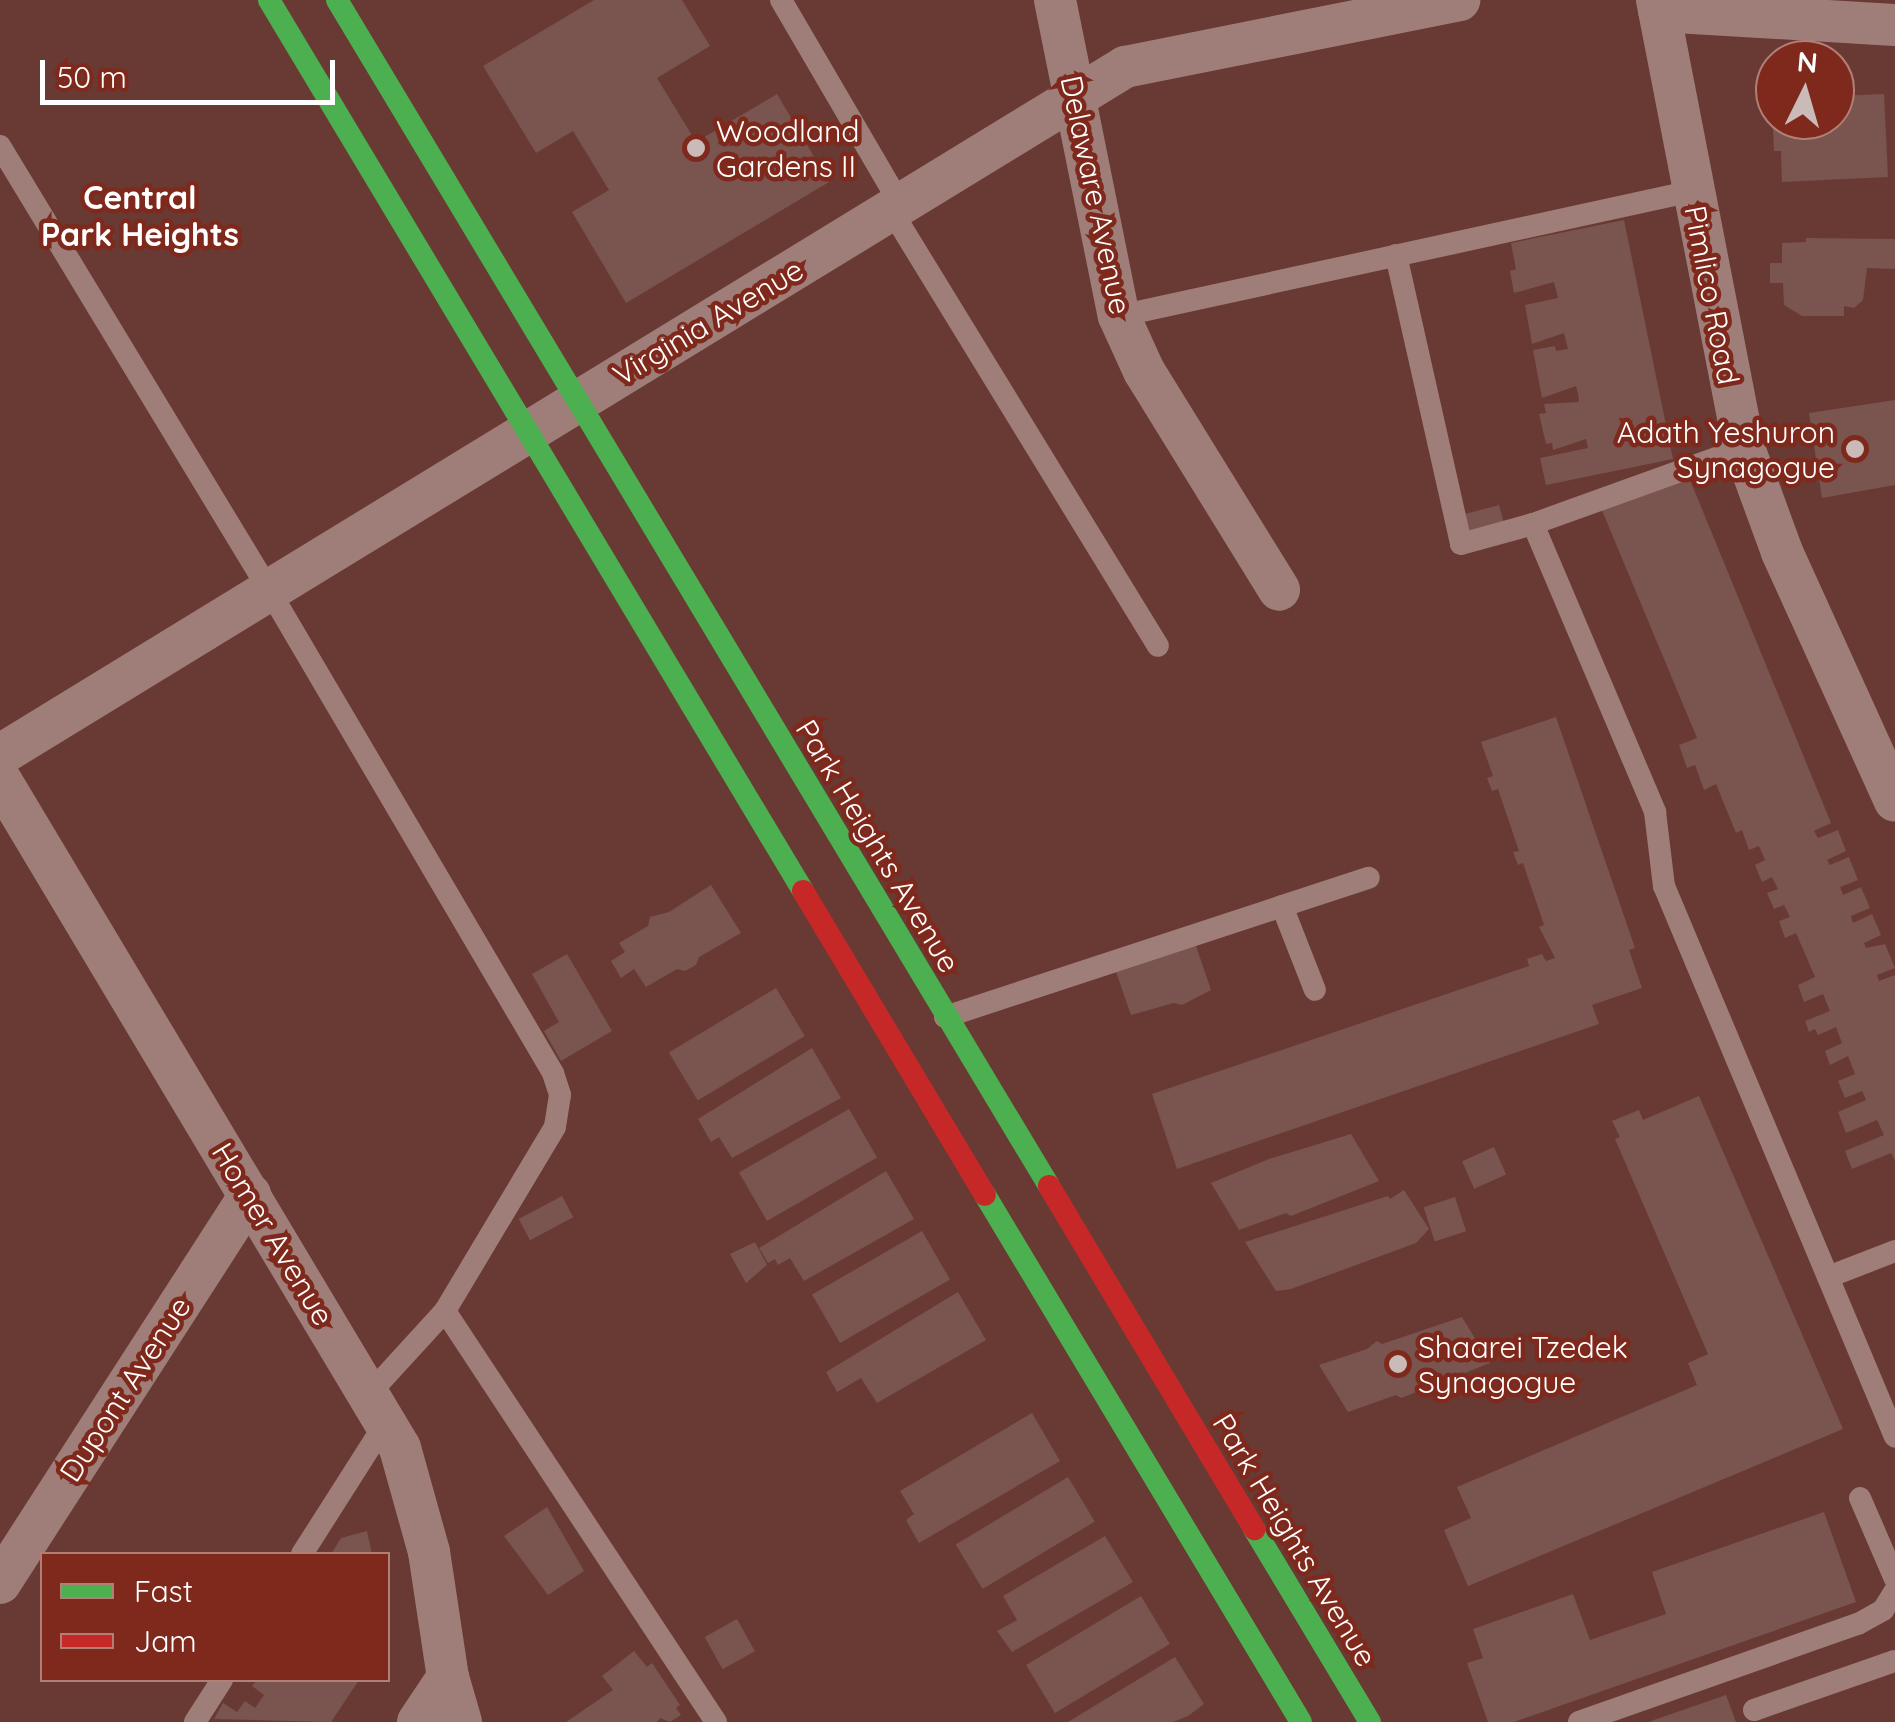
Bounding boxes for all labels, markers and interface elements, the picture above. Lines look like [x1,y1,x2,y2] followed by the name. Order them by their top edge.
[45,40,340,102] scale bar
[1755,40,1855,140] north arrow
[1796,43,1819,80] text: N
[57,58,127,96] text: 50 m
[1053,72,1139,318] street label: Delaware Avenue
[716,113,860,184] place label: Woodland Gardens II
[685,137,707,159] marker: Woodland Gardens II
[41,179,239,254] district label: Central Park Heights
[1677,203,1747,387] street label: Pimlico Road
[606,251,810,393] street label: Virginia Avenue
[1617,414,1835,484] place label: Adath Yeshuron Synagogue
[1844,438,1866,460] marker: Adath Yeshuron Synagogue
[788,713,968,979] street label: Park Heights Avenue
[204,1136,342,1332] street label: Homer Avenue
[52,1290,198,1488] street label: Dupont Avenue
[1418,1329,1628,1400] place label: Shaarei Tzedek Synagogue
[1387,1353,1409,1375] marker: Shaarei Tzedek Synagogue
[1205,1407,1385,1673] street label: Park Heights Avenue
[40,1552,390,1682] legend
[134,1572,193,1610] text: Fast
[134,1622,197,1660] text: Jam

